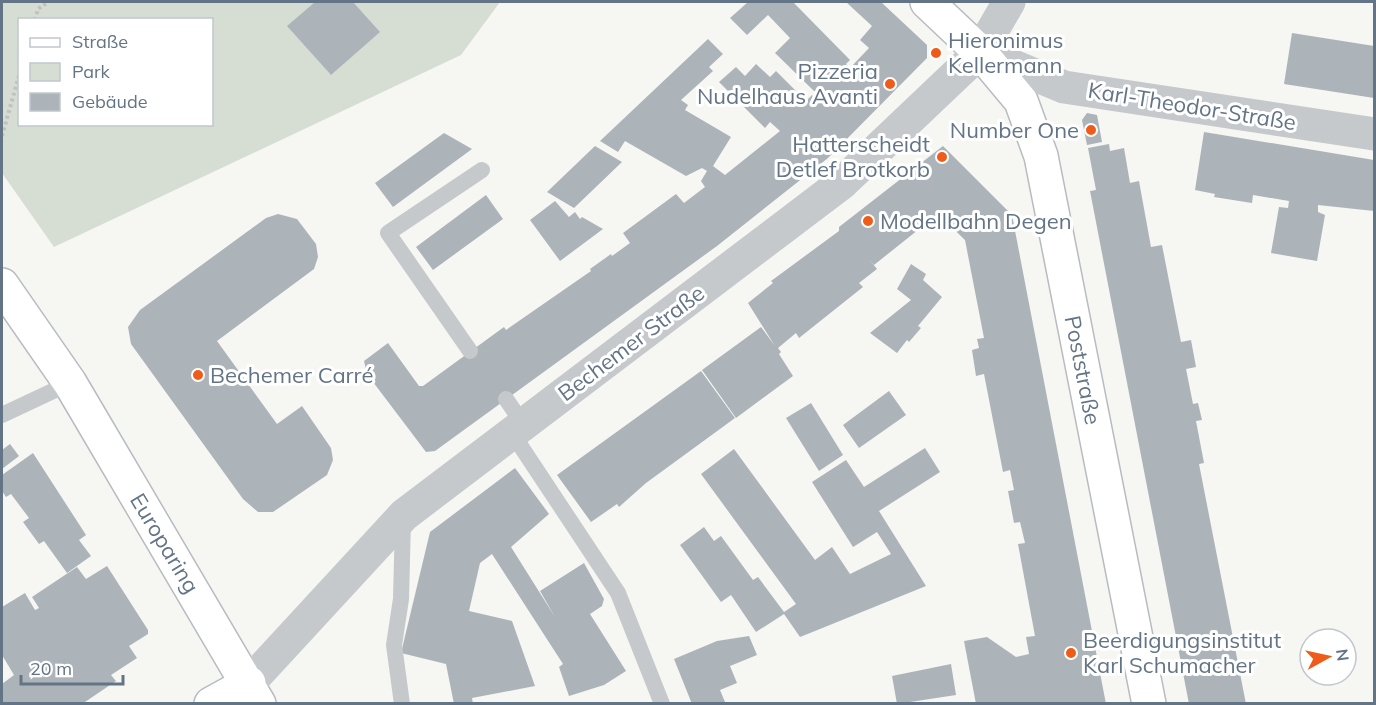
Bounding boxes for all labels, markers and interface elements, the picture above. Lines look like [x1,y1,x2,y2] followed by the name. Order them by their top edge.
[18,18,213,126] legend
[948,26,1064,79] place label: Hieronimus Kellermann
[72,30,128,53] text: Straße
[929,46,943,60] marker: Hieronimus Kellermann
[697,57,878,110] place label: Pizzeria Nudelhaus Avanti
[72,60,111,83] text: Park
[1086,76,1298,136] street label: Karl-Theodor-Straße
[883,77,897,91] marker: Pizzeria Nudelhaus Avanti
[72,90,148,113] text: Gebäude
[950,116,1079,144] place label: Number One
[1084,123,1098,137] marker: Number One
[776,130,930,183] place label: Hatterscheidt Detlef Brotkorb
[935,150,949,164] marker: Hatterscheidt Detlef Brotkorb
[880,207,1072,235] place label: Modellbahn Degen
[861,214,875,228] marker: Modellbahn Degen
[552,279,710,407] street label: Bechemer Straße
[1059,313,1107,427] street label: Poststraße
[210,361,373,389] place label: Bechemer Carré
[191,368,205,382] marker: Bechemer Carré
[124,488,206,598] street label: Europaring
[1083,626,1281,679] place label: Beerdigungsinstitut Karl Schumacher
[1298,627,1358,687] north arrow
[1064,646,1078,660] marker: Beerdigungsinstitut Karl Schumacher
[21,648,123,686] scale bar
[1332,648,1354,662] text: N
[30,657,72,680] text: 20 m

